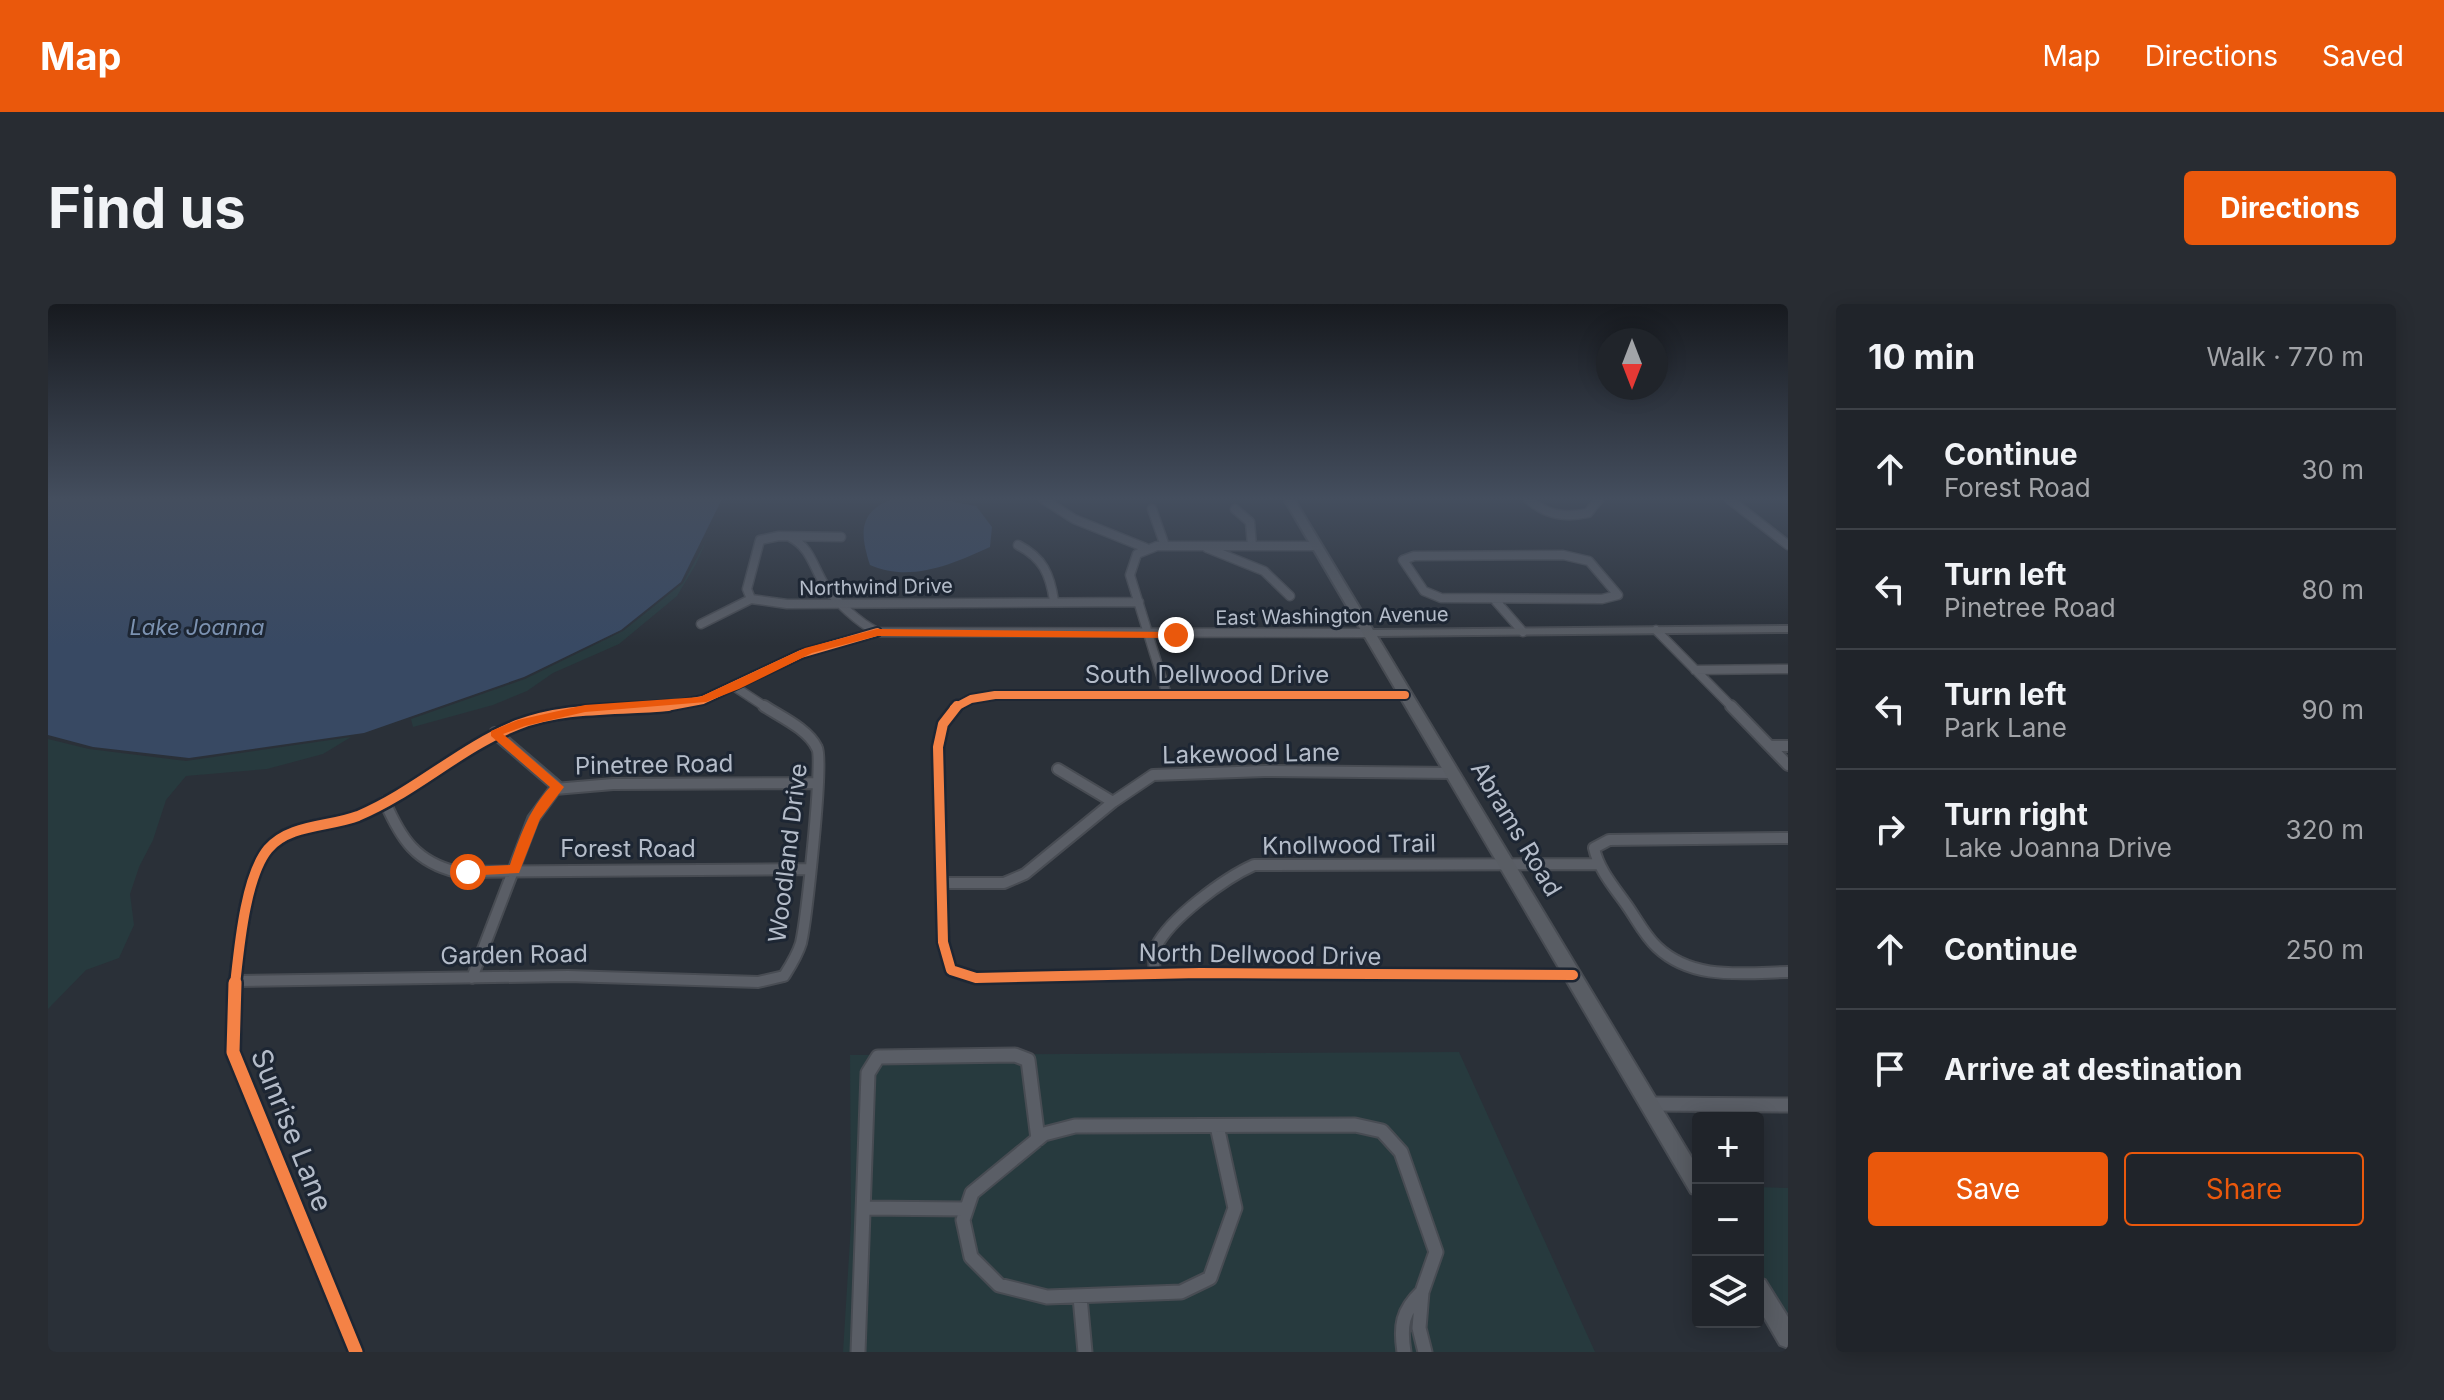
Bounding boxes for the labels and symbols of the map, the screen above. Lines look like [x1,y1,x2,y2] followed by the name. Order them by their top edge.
[1596,328,1668,400] north arrow
[799,574,953,600] street label: Northwind Drive
[1215,602,1449,630] street label: East Washington Avenue
[129,614,265,640] water label: Lake Joanna
[1158,617,1194,653] route end
[1085,660,1329,689] street label: South Dellwood Drive
[1162,737,1340,770] street label: Lakewood Lane
[575,749,733,780] street label: Pinetree Road
[1465,756,1568,901] street label: Abrams Road
[762,762,813,944] street label: Woodland Drive
[1262,828,1436,861] street label: Knollwood Trail
[560,834,696,863] street label: Forest Road
[450,854,486,890] route start
[1138,938,1382,971] street label: North Dellwood Drive
[440,939,588,970] street label: Garden Road
[244,1044,340,1216] street label: Sunrise Lane

